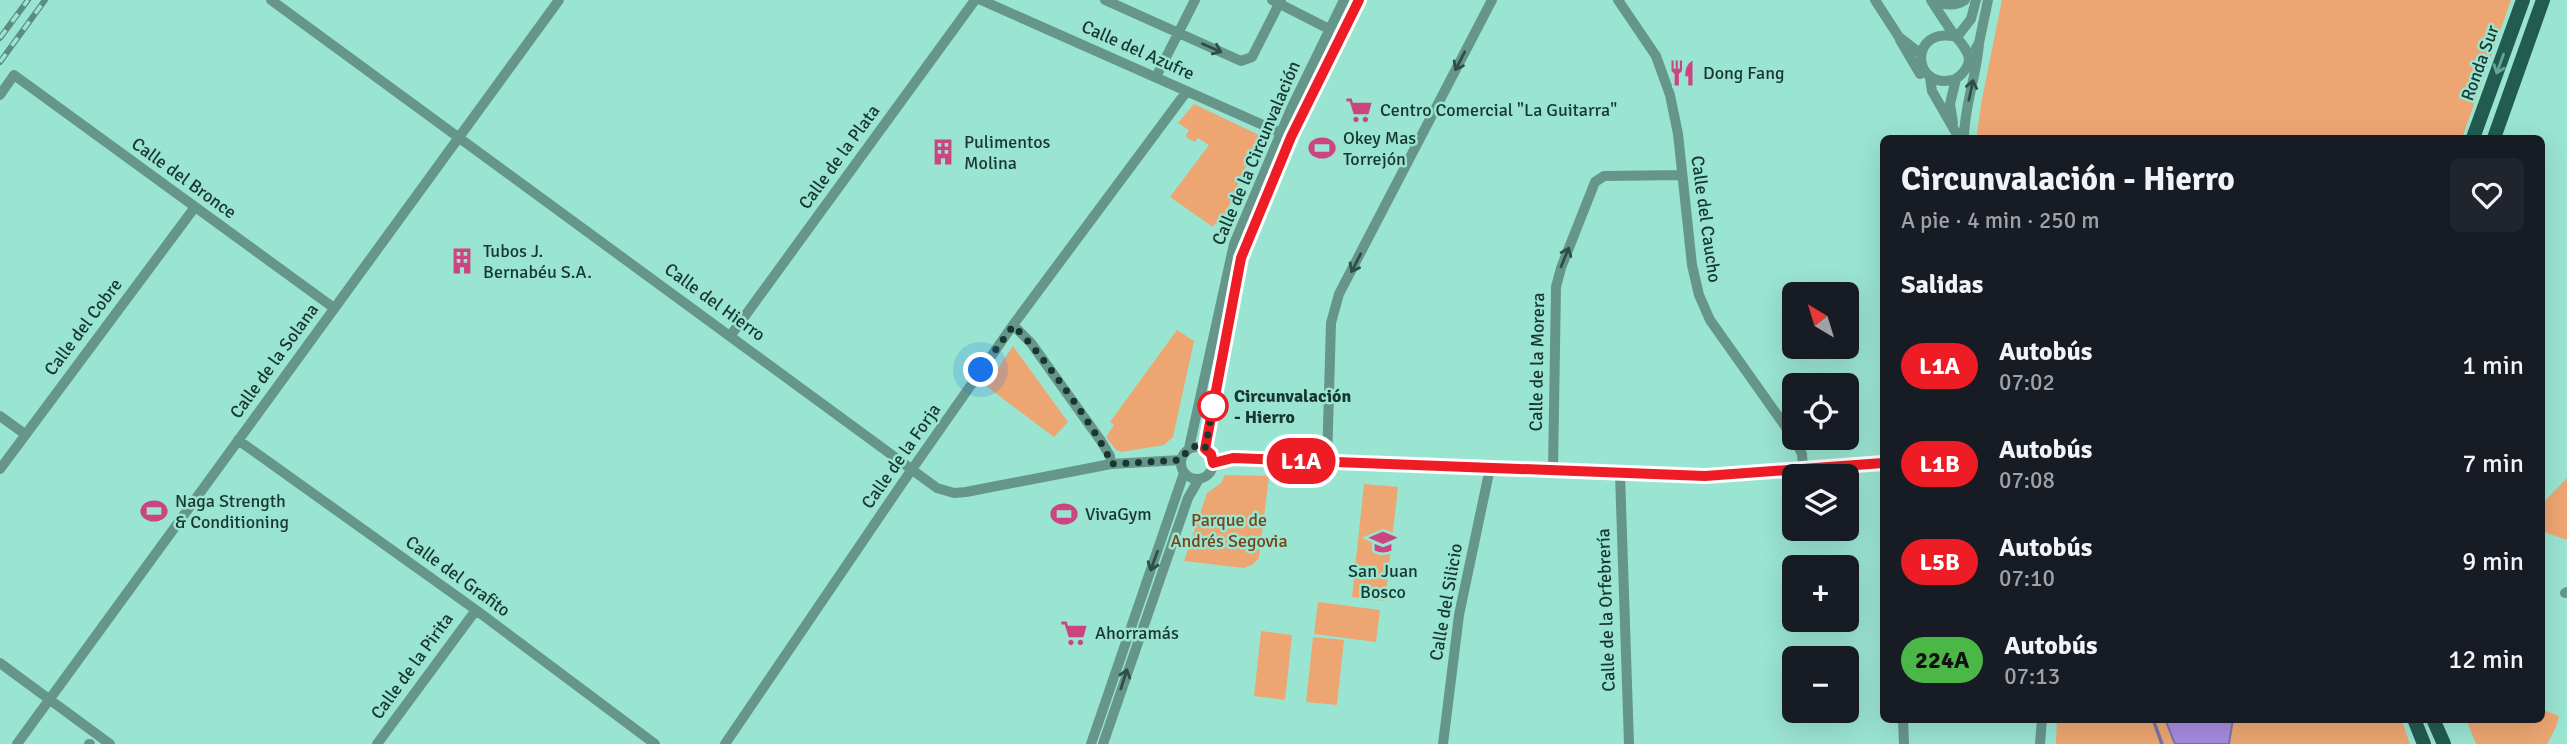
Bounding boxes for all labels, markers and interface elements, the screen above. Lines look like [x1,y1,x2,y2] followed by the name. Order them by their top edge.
[1078,15,1198,85] street label: Calle del Azufre
[2456,22,2504,104] street label: Ronda Sur
[1200,42,1222,55] one-way arrow
[1453,50,1467,70] one-way arrow
[2493,53,2505,75] one-way arrow
[1207,57,1305,249] street label: Calle de la Circunvalación
[1667,58,1697,88] restaurant icon: Dong Fang
[1703,62,1785,84] place label: Dong Fang
[1965,79,1979,102] one-way arrow
[1344,95,1374,125] supermarket icon: Centro Comercial "La Guitarra"
[1380,99,1617,121] place label: Centro Comercial "La Guitarra"
[794,100,884,214] street label: Calle de la Plata
[1343,127,1416,170] place label: Okey Mas Torrejón
[964,131,1051,174] place label: Pulimentos Molina
[127,133,241,223] street label: Calle del Bronce
[1307,133,1337,163] sports icon: Okey Mas Torrejón
[928,137,958,167] building icon: Pulimentos Molina
[1686,154,1726,284] street label: Calle del Caucho
[2450,158,2524,232] button: heart
[1901,159,2235,200] text: Circunvalación - Hierro
[1901,206,2100,235] text: A pie · 4 min · 250 m
[483,240,592,283] place label: Tubos J. Bernabéu S.A.
[447,246,477,276] building icon: Tubos J. Bernabéu S.A.
[1560,247,1573,268] one-way arrow
[1348,252,1362,272] one-way arrow
[660,258,770,346] street label: Calle del Hierro
[1901,269,1983,301] text: Salidas
[39,274,127,380] street label: Calle del Cobre
[1782,282,1858,359] north arrow
[1782,282,1859,723] map controls
[1525,292,1549,432] street label: Calle de la Morera
[225,299,323,423] street label: Calle de la Solana
[1999,336,2092,368] text: Autobús
[2462,350,2524,382] text: 1 min
[1919,351,1960,381] text: L1A
[963,352,998,387] your location
[1999,368,2055,397] text: 07:02
[1782,373,1859,450] button: locate
[1234,385,1351,428] place label: Circunvalación - Hierro
[1198,391,1228,421] marker: Circunvalación - Hierro
[857,399,945,513] street label: Calle de la Forja
[1999,434,2092,466] text: Autobús
[1261,438,1341,484] line badge: L1A
[1281,446,1321,476] text: L1A
[2462,448,2524,480] text: 7 min
[1919,449,1960,479] text: L1B
[1782,464,1859,541] button: layers
[1999,466,2055,495] text: 07:08
[175,490,289,533] place label: Naga Strength & Conditioning
[139,496,169,526] sports icon: Naga Strength & Conditioning
[1049,499,1079,529] sports icon: VivaGym
[1085,503,1152,525] place label: VivaGym
[1170,509,1288,552] park label: Parque de Andrés Segovia
[1368,527,1398,557] school or university icon: San Juan Bosco
[1592,528,1620,692] street label: Calle de la Orfebrería
[401,531,515,621] street label: Calle del Grafito
[1999,532,2092,564] text: Autobús
[1425,542,1467,662] street label: Calle del Silicio
[2462,546,2524,578] text: 9 min
[1919,547,1960,577] text: L5B
[1147,549,1159,571] one-way arrow
[1782,555,1859,632] button: +
[1348,560,1418,603] place label: San Juan Bosco
[1999,564,2055,593] text: 07:10
[366,608,458,724] street label: Calle de la Pirita
[1059,618,1089,648] supermarket icon: Ahorramás
[1095,622,1179,644] place label: Ahorramás
[2004,630,2098,662] text: Autobús
[2448,644,2524,676] text: 12 min
[1915,645,1969,675] text: 224A
[1782,646,1859,723] button: −
[2004,662,2060,691] text: 07:13
[1118,668,1131,690] one-way arrow

